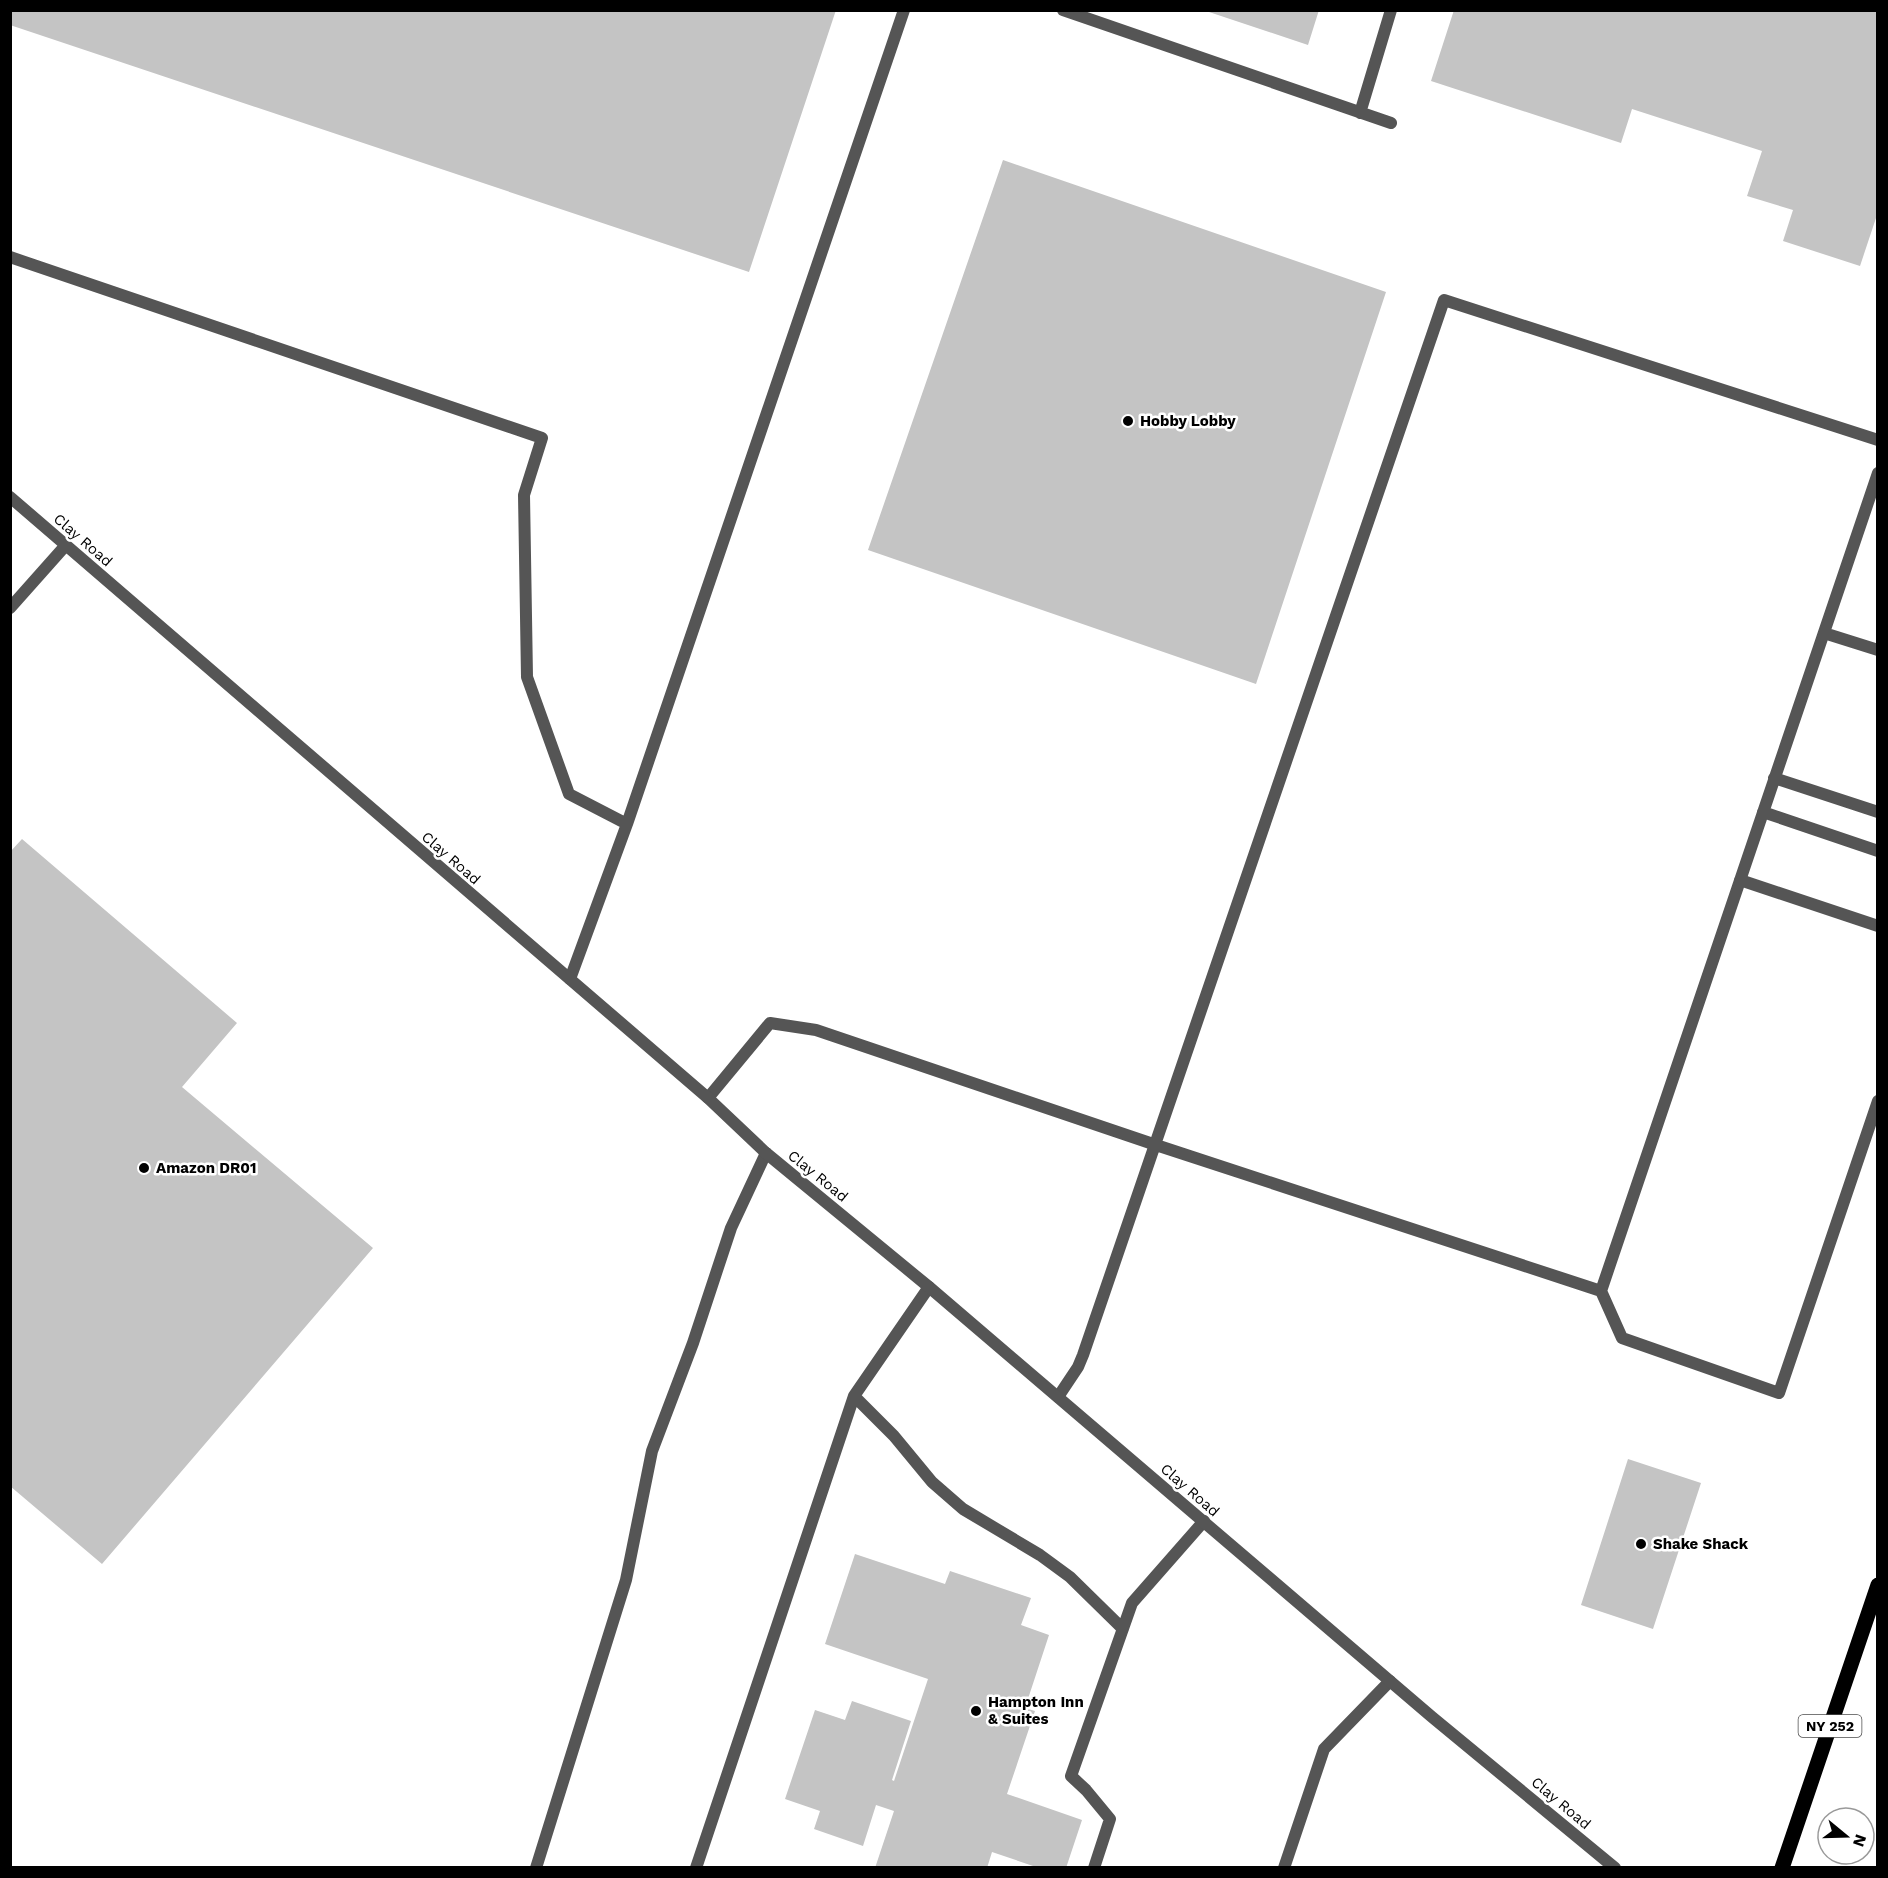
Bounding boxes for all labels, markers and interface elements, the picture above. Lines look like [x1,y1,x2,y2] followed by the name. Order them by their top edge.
[1140,412,1236,430] place label: Hobby Lobby
[1121,414,1135,428] marker: Hobby Lobby
[50,510,116,570] street label: Clay Road
[418,828,484,888] street label: Clay Road
[784,1146,852,1206] street label: Clay Road
[156,1159,256,1177] place label: Amazon DR01
[137,1161,151,1175] marker: Amazon DR01
[1157,1460,1223,1520] street label: Clay Road
[1653,1535,1749,1553] place label: Shake Shack
[1634,1537,1648,1551] marker: Shake Shack
[988,1693,1084,1728] place label: Hampton Inn & Suites
[969,1704,983,1718] marker: Hampton Inn & Suites
[1798,1715,1862,1737] road number: NY 252
[1528,1773,1594,1833] street label: Clay Road
[1816,1806,1876,1866] north arrow
[1849,1832,1871,1849] text: N

